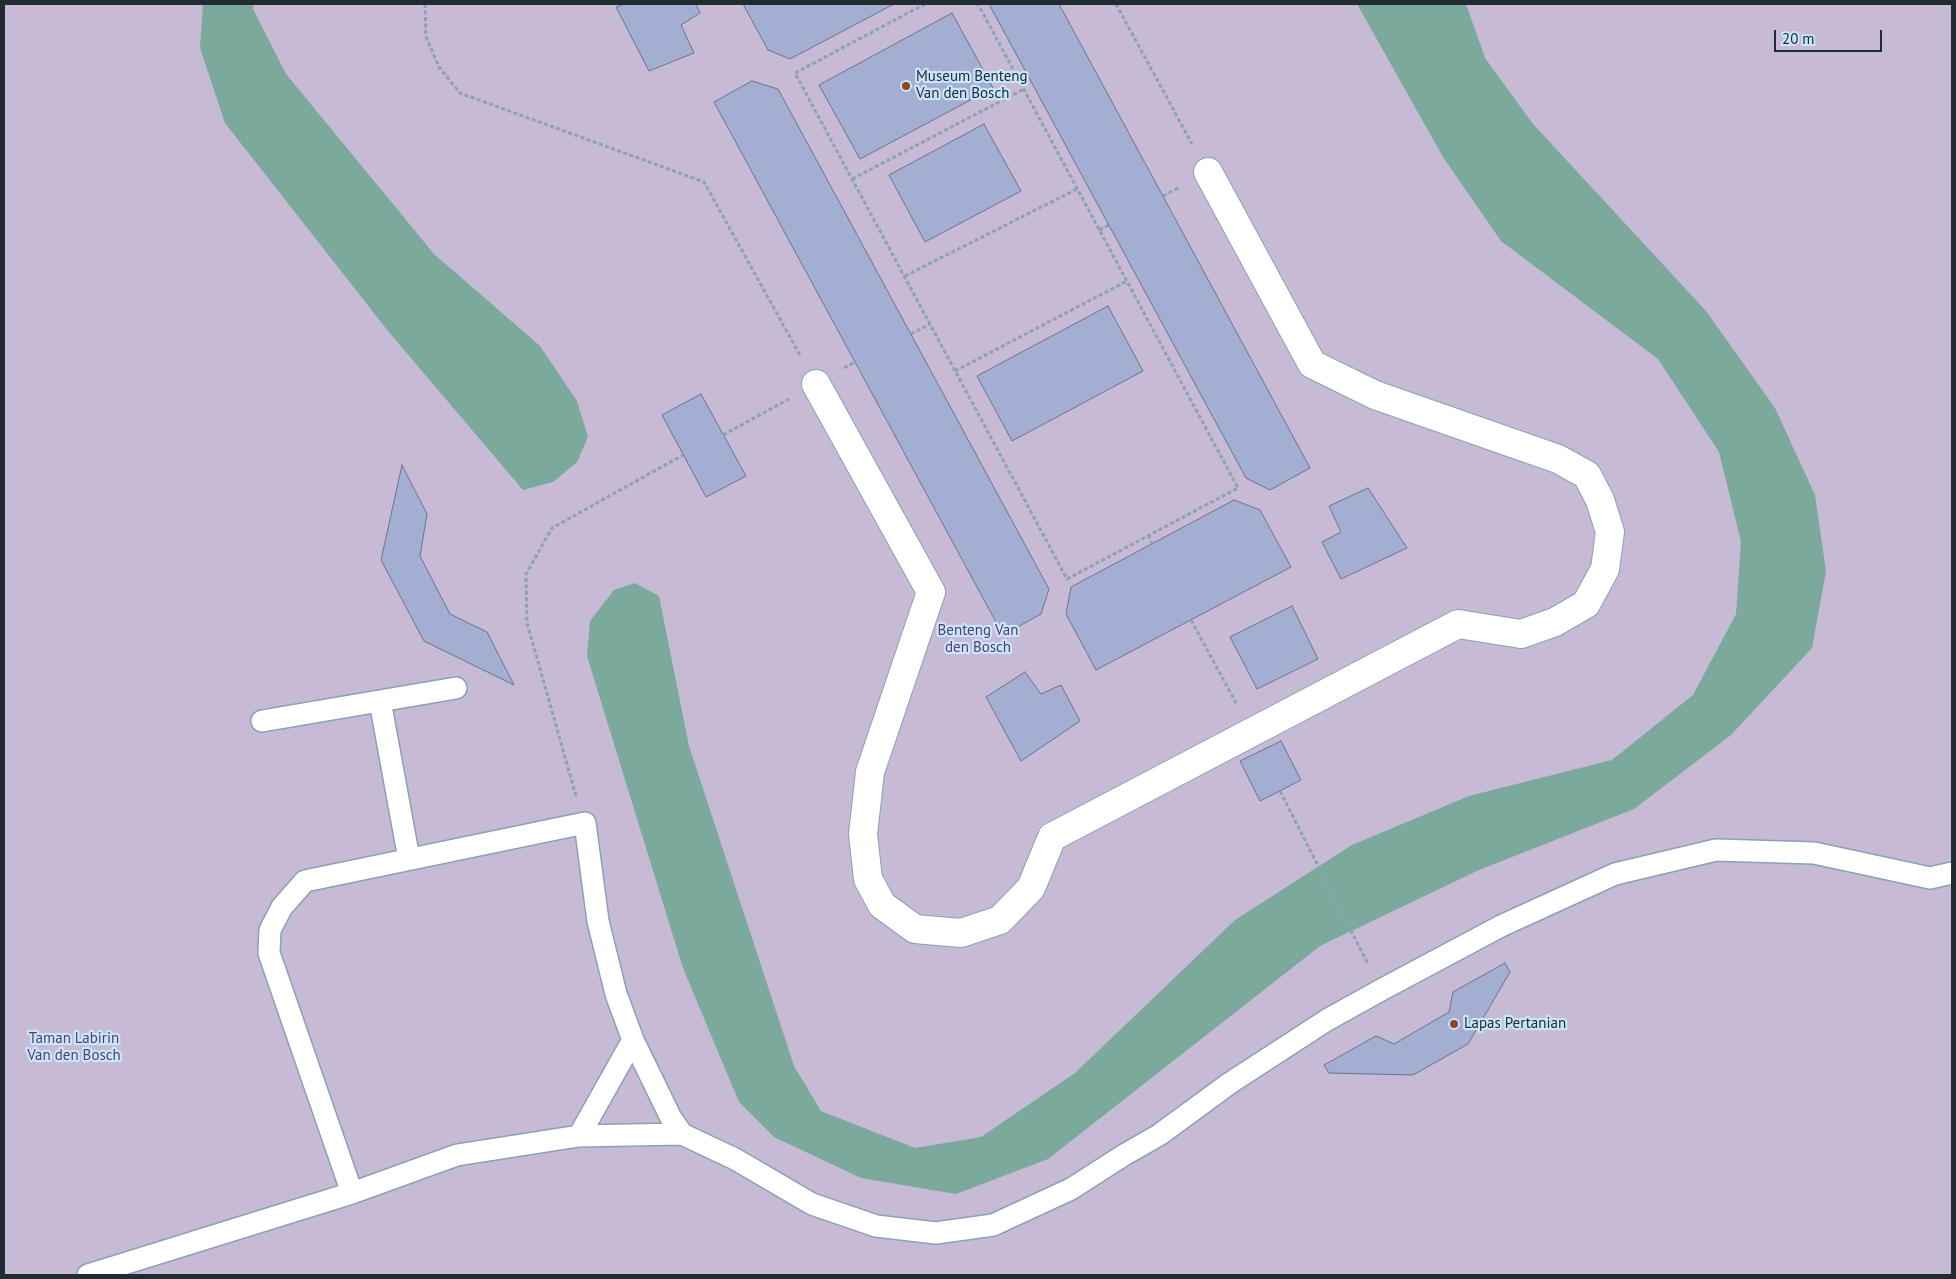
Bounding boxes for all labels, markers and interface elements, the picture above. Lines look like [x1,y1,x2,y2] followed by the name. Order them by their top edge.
[1776,20,1884,52] scale bar
[1782,29,1815,48] text: 20 m
[916,68,1028,103] place label: Museum Benteng Van den Bosch
[900,80,912,92] marker: Museum Benteng Van den Bosch
[938,622,1018,657] park label: Benteng Van den Bosch
[1464,1015,1566,1033] place label: Lapas Pertanian
[1448,1018,1460,1030] marker: Lapas Pertanian
[27,1030,121,1065] park label: Taman Labirin Van den Bosch

